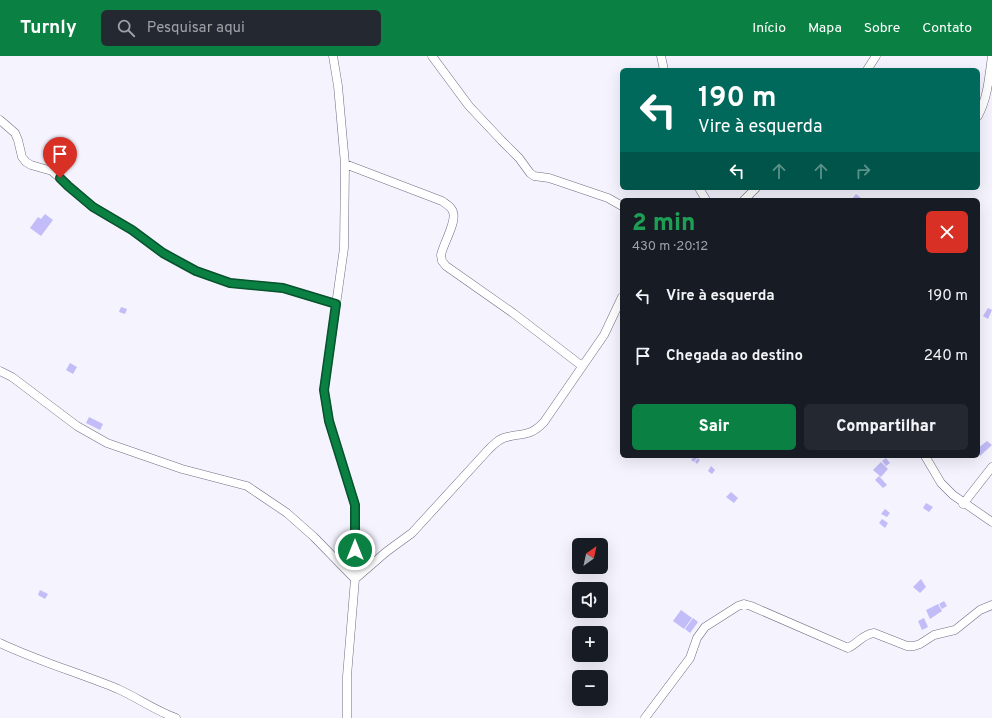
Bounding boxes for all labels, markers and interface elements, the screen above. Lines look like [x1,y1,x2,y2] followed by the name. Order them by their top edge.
[101,10,381,46] search box
[20,16,77,40] text: Turnly
[115,17,137,39] icon: search
[147,19,245,38] text: Pesquisar aqui
[752,20,786,37] text: Início
[808,20,842,37] text: Mapa
[864,20,900,37] text: Sobre
[922,20,972,37] text: Contato
[698,81,776,117] text: 190 m
[632,84,684,136] icon: left
[698,116,822,139] text: Vire à esquerda
[43,137,77,178] pin
[49,143,71,165] icon: arrive
[726,160,748,182] icon: left
[768,160,790,182] icon: ahead
[810,160,832,182] icon: ahead
[852,160,874,182] icon: right
[632,209,696,239] text: 2 min
[926,211,968,253] button: close
[632,239,708,255] text: 430 m · 20:12
[632,285,654,307] icon: left
[666,287,775,306] text: Vire à esquerda
[928,287,968,306] text: 190 m
[632,345,654,367] icon: arrive
[666,347,803,366] text: Chegada ao destino
[924,347,968,366] text: 240 m
[632,404,796,450] button: Sair
[804,404,968,450] button: Compartilhar
[334,529,376,571] position arrow
[572,538,608,574] north arrow
[572,538,608,706] map controls
[572,582,608,618] button: sound
[572,626,608,662] button: +
[572,670,608,706] button: −

